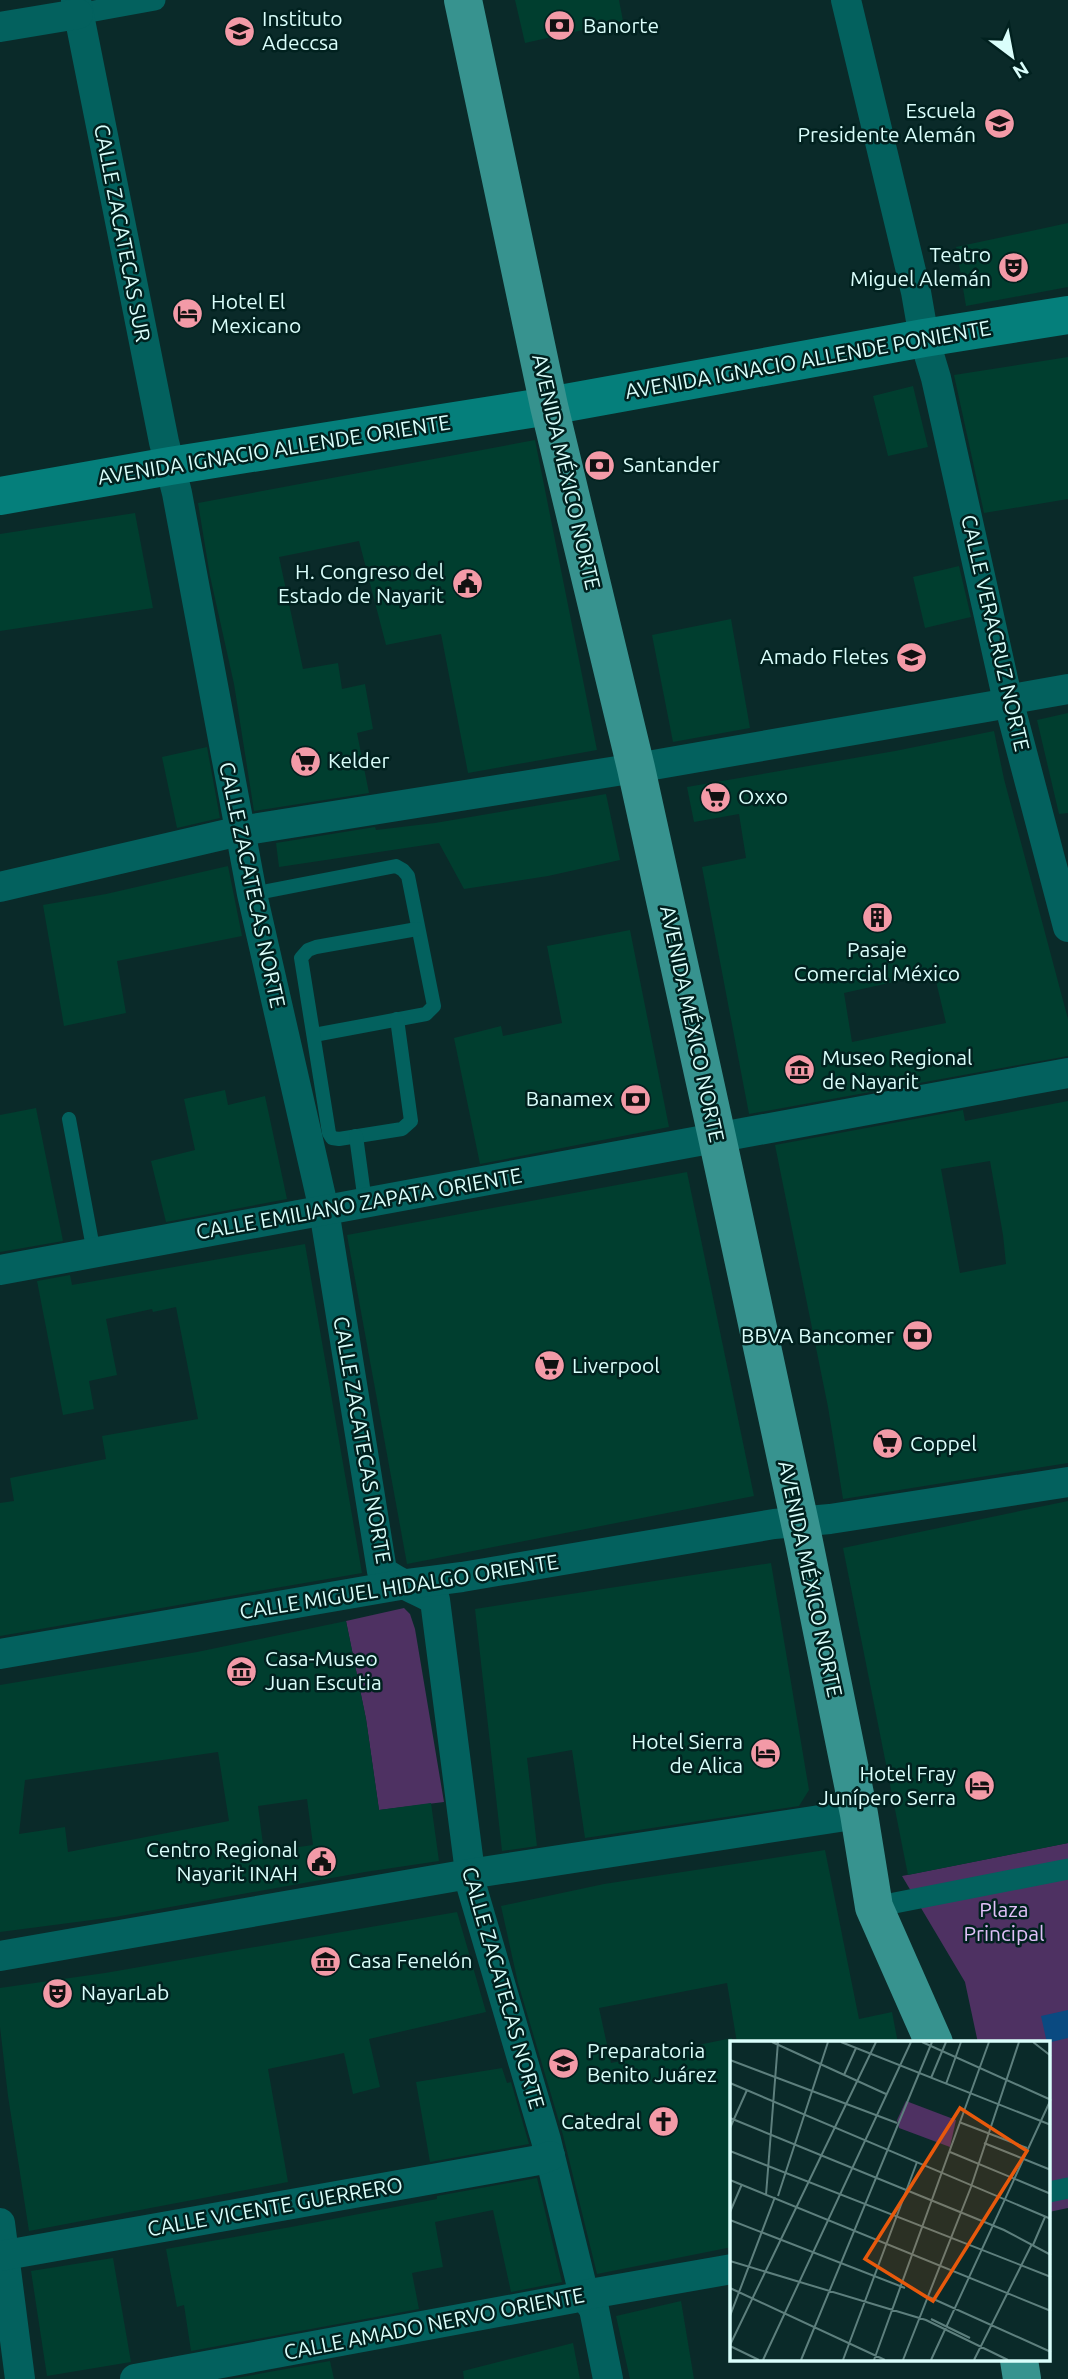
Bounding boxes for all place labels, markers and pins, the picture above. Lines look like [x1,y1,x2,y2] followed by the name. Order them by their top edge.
[262,6,343,54] place label: Instituto Adeccsa
[543,9,577,43] bank icon: Banorte
[583,13,659,37] place label: Banorte
[222,14,256,48] school or university icon: Instituto Adeccsa
[798,98,976,146] place label: Escuela Presidente Alemán
[982,106,1016,140] school or university icon: Escuela Presidente Alemán
[850,242,991,290] place label: Teatro Miguel Alemán
[997,250,1031,284] theatre icon: Teatro Miguel Alemán
[211,289,301,337] place label: Hotel El Mexicano
[171,297,205,331] hotel icon: Hotel El Mexicano
[583,448,617,482] bank icon: Santander
[623,452,720,476] place label: Santander
[278,559,444,607] place label: H. Congreso del Estado de Nayarit
[450,567,484,601] public building icon: H. Congreso del Estado de Nayarit
[895,640,929,674] school or university icon: Amado Fletes
[760,644,889,668] place label: Amado Fletes
[288,744,322,778] supermarket icon: Kelder
[328,748,389,772] place label: Kelder
[698,780,732,814] supermarket icon: Oxxo
[738,784,788,808] place label: Oxxo
[860,901,894,935] building icon: Pasaje Comercial México
[794,937,960,985] place label: Pasaje Comercial México
[822,1045,972,1093] place label: Museo Regional de Nayarit
[782,1053,816,1087] museum icon: Museo Regional de Nayarit
[619,1082,653,1116] bank icon: Banamex
[526,1086,613,1110] place label: Banamex
[900,1319,934,1353] bank icon: BBVA Bancomer
[741,1323,894,1347] place label: BBVA Bancomer
[532,1349,566,1383] supermarket icon: Liverpool
[572,1353,660,1377] place label: Liverpool
[870,1427,904,1461] supermarket icon: Coppel
[910,1431,977,1455] place label: Coppel
[265,1646,382,1694] place label: Casa-Museo Juan Escutia
[225,1654,259,1688] museum icon: Casa-Museo Juan Escutia
[632,1729,743,1777] place label: Hotel Sierra de Alica
[749,1737,783,1771] hotel icon: Hotel Sierra de Alica
[818,1761,956,1809] place label: Hotel Fray Junípero Serra
[962,1769,996,1803] hotel icon: Hotel Fray Junípero Serra
[146,1837,298,1885] place label: Centro Regional Nayarit INAH
[304,1845,338,1879] public building icon: Centro Regional Nayarit INAH
[308,1944,342,1978] museum icon: Casa Fenelón
[348,1948,472,1972] place label: Casa Fenelón
[41,1976,75,2010] theatre icon: NayarLab
[81,1980,169,2004] place label: NayarLab
[587,2038,717,2086] place label: Preparatoria Benito Juárez
[547,2046,581,2080] school or university icon: Preparatoria Benito Juárez
[647,2105,681,2139] church icon: Catedral
[561,2109,641,2133] place label: Catedral

